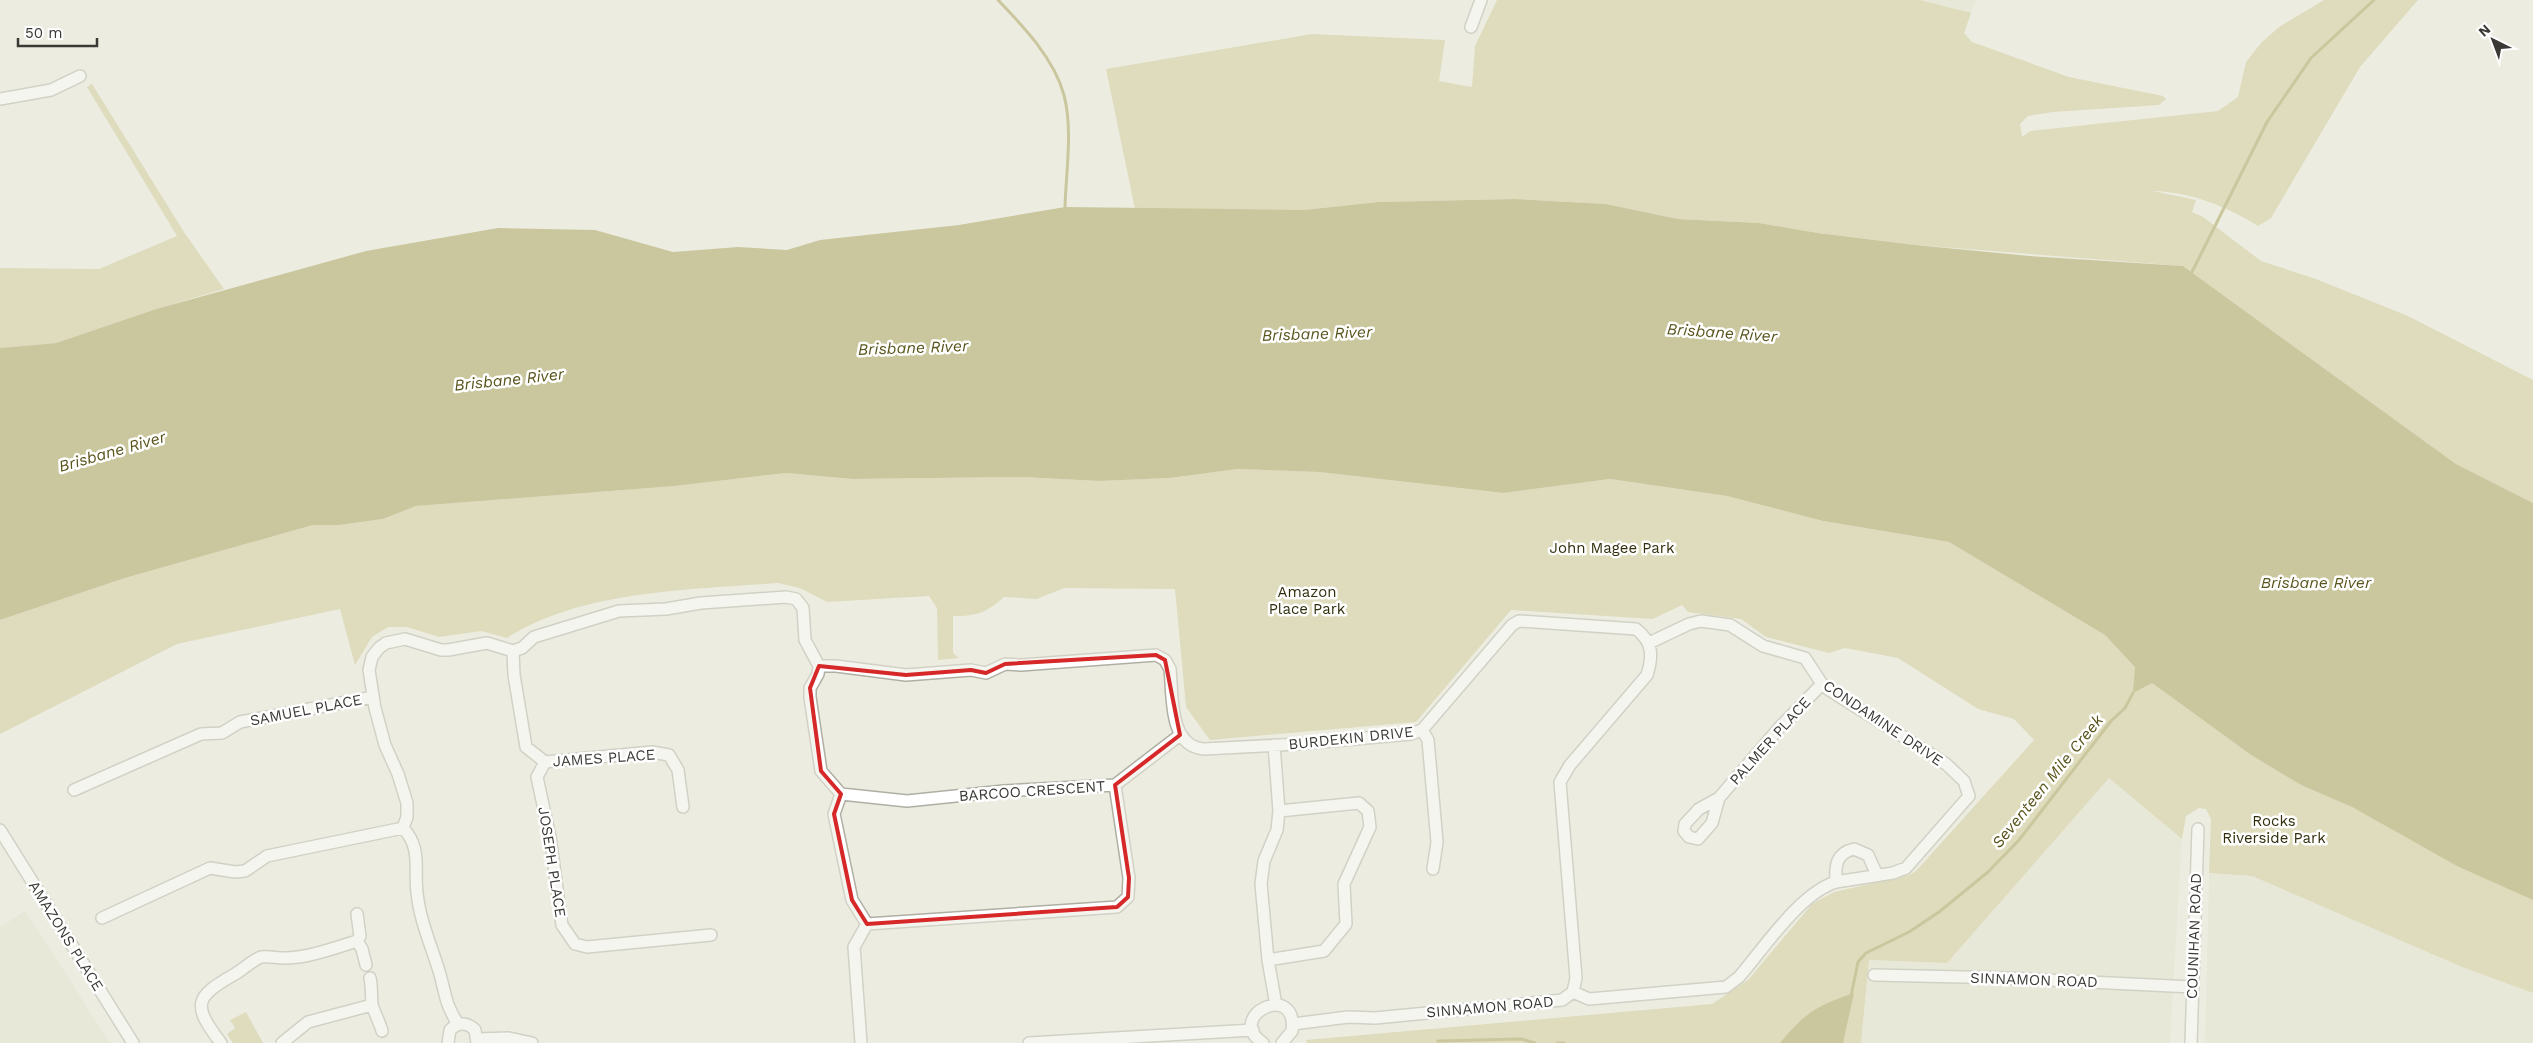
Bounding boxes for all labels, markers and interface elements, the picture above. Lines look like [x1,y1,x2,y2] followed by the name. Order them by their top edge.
[18,15,96,47] scale bar
[2468,15,2518,65] north arrow
[2475,21,2494,40] text: N
[25,24,62,42] text: 50 m
[1666,319,1778,346] water label: Brisbane River
[1262,322,1373,345] water label: Brisbane River
[858,336,969,359] water label: Brisbane River
[453,364,566,395] water label: Brisbane River
[56,427,169,476] water label: Brisbane River
[1550,539,1675,557] park label: John Magee Park
[2261,573,2372,592] water label: Brisbane River
[1269,583,1346,618] park label: Amazon Place Park
[1820,676,1946,770] street label: CONDAMINE DRIVE
[249,690,363,730] street label: SAMUEL PLACE
[1726,693,1814,789] street label: PALMER PLACE
[1988,710,2108,852] water label: Seventeen Mile Creek
[1288,722,1414,754] street label: BURDEKIN DRIVE
[552,745,656,771] street label: JAMES PLACE
[958,777,1106,805] street label: BARCOO CRESCENT
[534,805,570,919] street label: JOSEPH PLACE
[2222,812,2326,847] park label: Rocks Riverside Park
[2183,873,2205,999] street label: COUNIHAN ROAD
[25,878,107,994] street label: AMAZONS PLACE
[1970,969,2098,991] street label: SINNAMON ROAD
[1426,992,1554,1022] street label: SINNAMON ROAD

